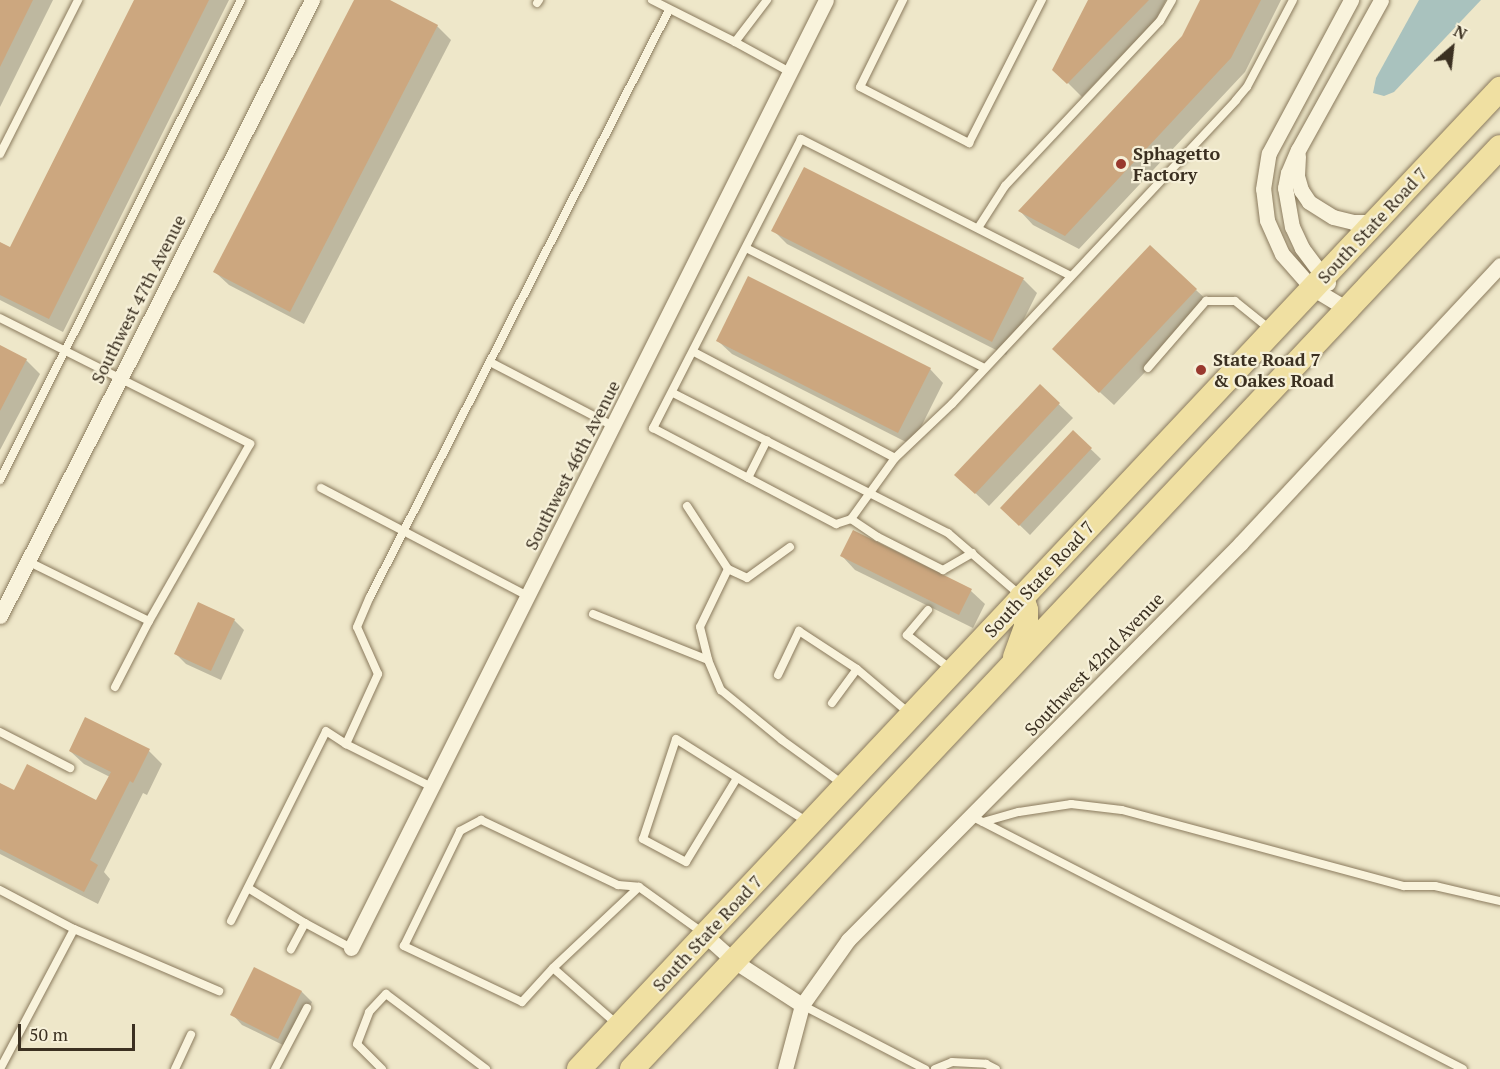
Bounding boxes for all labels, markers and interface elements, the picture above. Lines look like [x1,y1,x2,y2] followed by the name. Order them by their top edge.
[1422,18,1482,78] north arrow
[1450,20,1471,45] text: N
[1133,143,1220,186] place label: Sphagetto Factory
[1114,157,1128,171] marker: Sphagetto Factory
[1313,162,1431,288] street label: South State Road 7
[86,211,190,387] street label: Southwest 47th Avenue
[1213,349,1334,392] place label: State Road 7 & Oakes Road
[1194,363,1208,377] marker: State Road 7 & Oakes Road
[520,376,624,554] street label: Southwest 46th Avenue
[980,516,1098,642] street label: South State Road 7
[1020,588,1168,740] street label: Southwest 42nd Avenue
[648,870,766,996] street label: South State Road 7
[21,1012,138,1050] scale bar
[29,1022,68,1046] text: 50 m

